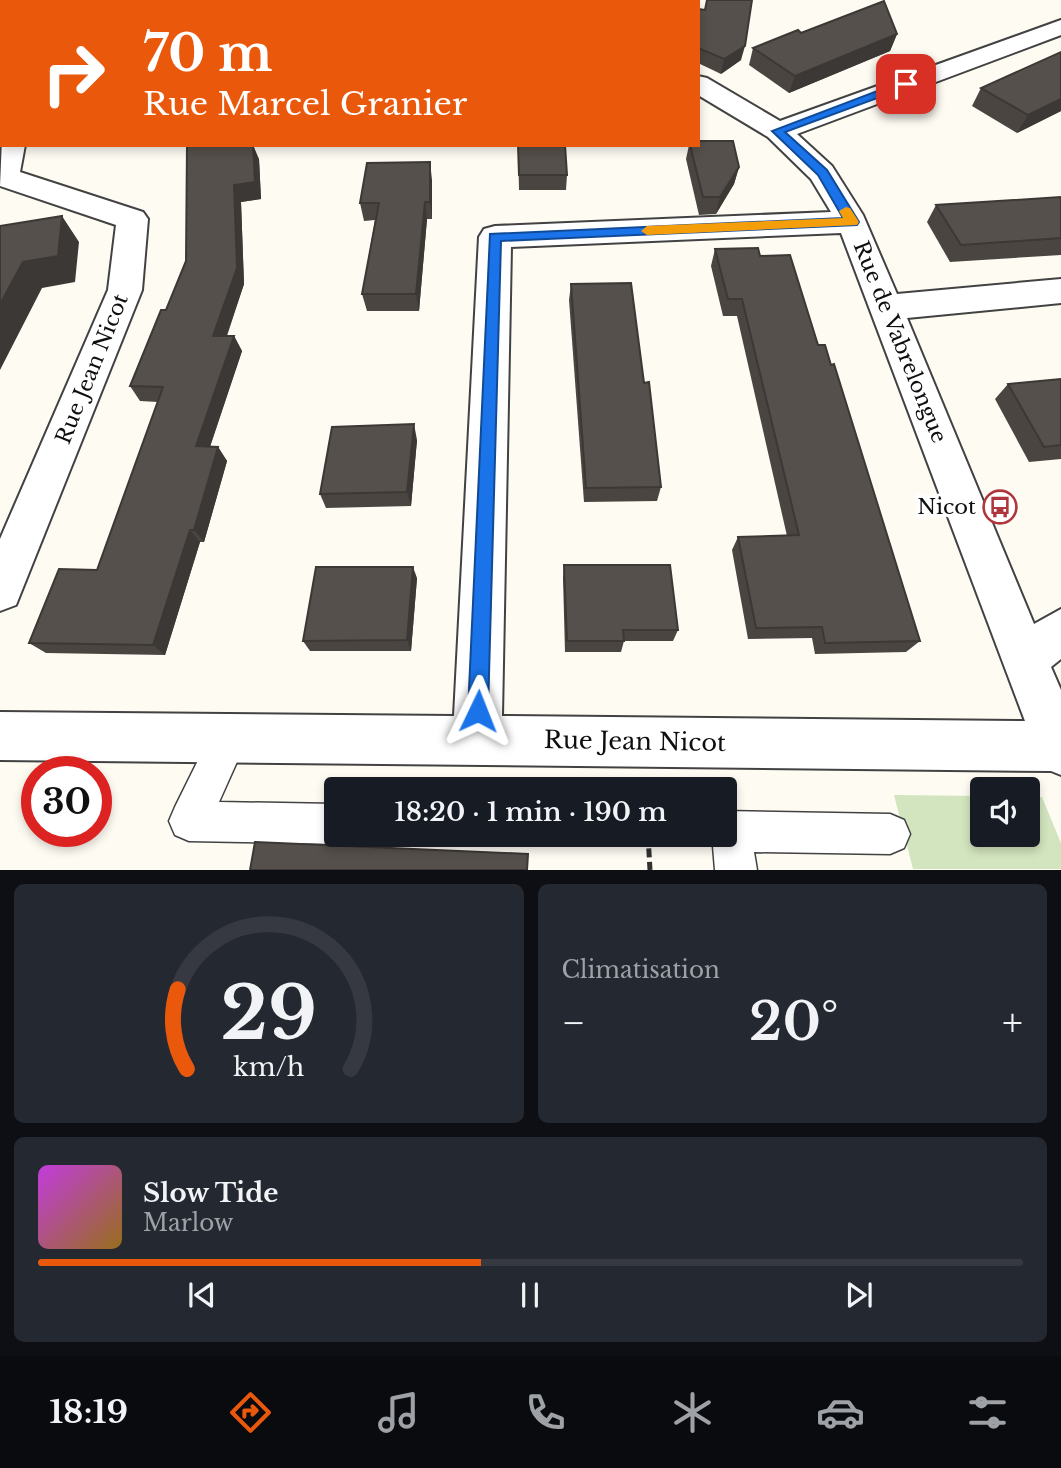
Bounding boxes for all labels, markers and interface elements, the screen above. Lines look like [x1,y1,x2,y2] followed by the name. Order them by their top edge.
[143,23,273,84] text: 70 m
[28,28,119,119] icon: right
[876,54,936,114] pin
[887,65,925,103] icon: arrive
[143,84,467,124] text: Rue Marcel Granier
[848,237,952,447] street label: Rue de Vabrelongue
[50,290,134,448] street label: Rue Jean Nicot
[981,488,1019,526] bus stop icon: Nicot
[917,494,976,520] place label: Nicot
[441,674,515,748] position arrow
[544,725,726,757] street label: Rue Jean Nicot
[21,756,112,847] speed limit sign: 30
[970,777,1040,847] map controls
[970,777,1040,847] button: sound
[394,796,667,828] text: 18:20 · 1 min · 190 m
[562,956,720,984] text: Climatisation
[221,969,317,1060] text: 29
[749,990,839,1054] text: 20°
[562,999,586,1046] text: −
[1002,999,1023,1046] text: +
[233,1052,304,1083] text: km/h
[143,1177,279,1209] text: Slow Tide
[143,1209,233,1237] text: Marlow
[183,1276,221,1314] icon: previous
[511,1276,549,1314] icon: pause
[840,1276,878,1314] icon: next
[226,1388,275,1437] icon: directions
[374,1388,423,1437] icon: music
[521,1388,570,1437] icon: phone
[668,1388,717,1437] icon: climate
[816,1388,865,1437] icon: car
[963,1388,1012,1437] icon: filters
[49,1392,128,1432] text: 18:19

